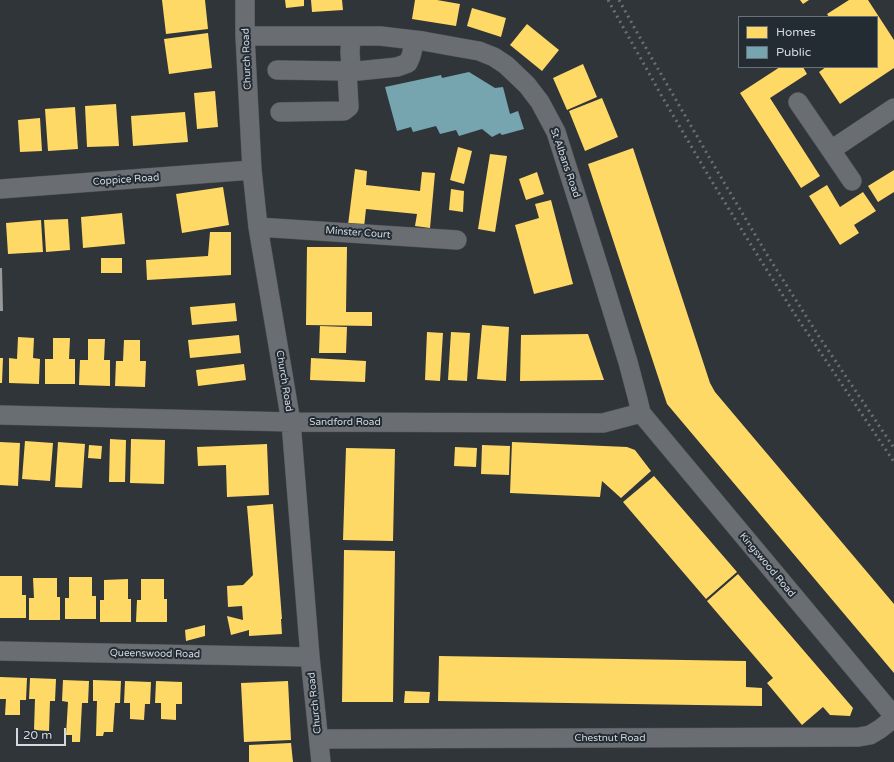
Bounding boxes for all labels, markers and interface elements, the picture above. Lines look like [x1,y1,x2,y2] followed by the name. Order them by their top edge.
[738,16,878,68] legend
[776,25,816,39] text: Homes
[240,28,254,90] street label: Church Road
[776,45,811,59] text: Public
[547,127,583,199] street label: St Albans Road
[92,172,160,188] street label: Coppice Road
[325,225,391,241] street label: Minster Court
[273,349,295,413] street label: Church Road
[309,416,381,428] street label: Sandford Road
[737,530,797,600] street label: Kingswood Road
[110,647,200,661] street label: Queenswood Road
[306,672,324,734] street label: Church Road
[18,720,68,746] scale bar
[23,728,52,742] text: 20 m
[575,732,645,744] street label: Chestnut Road

